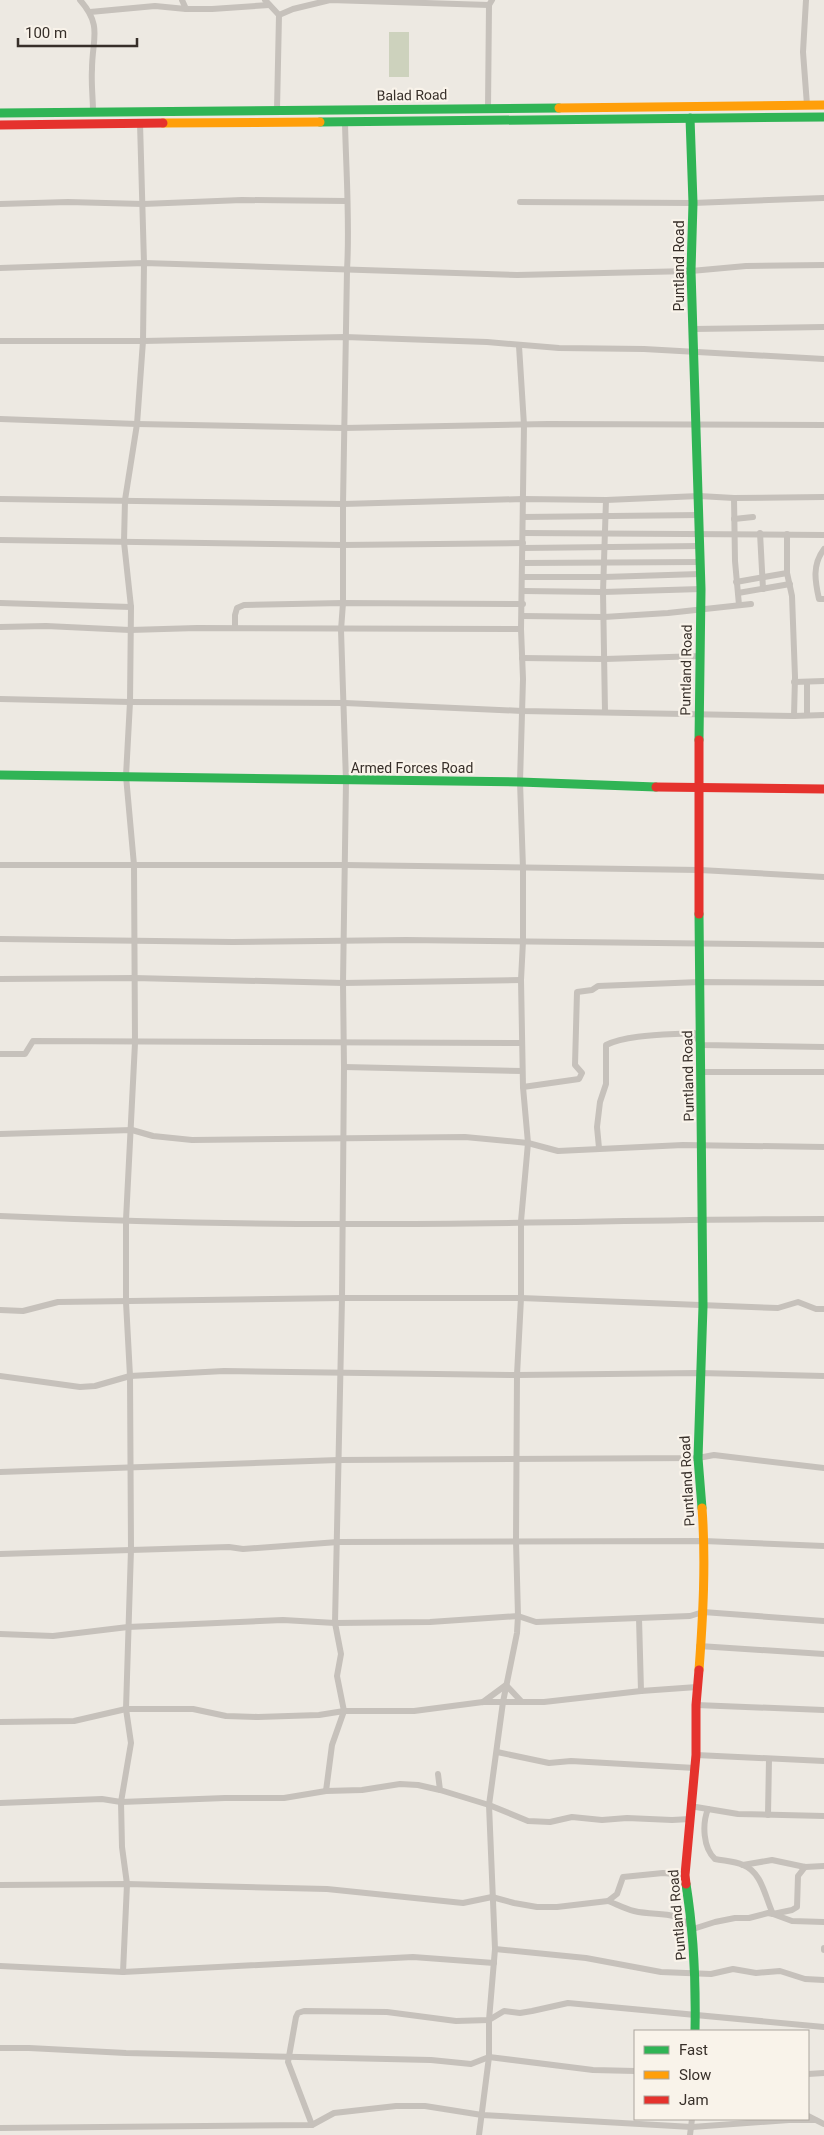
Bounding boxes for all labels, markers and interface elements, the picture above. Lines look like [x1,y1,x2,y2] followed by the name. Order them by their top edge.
[18,15,136,47] scale bar
[25,24,67,42] text: 100 m
[376,86,448,104] street label: Balad Road
[671,220,687,312] street label: Puntland Road
[677,624,695,716] street label: Puntland Road
[351,760,473,776] street label: Armed Forces Road
[679,1030,697,1122] street label: Puntland Road
[677,1435,697,1527] street label: Puntland Road
[665,1869,689,1961] street label: Puntland Road
[634,2030,809,2120] legend
[679,2041,708,2059] text: Fast
[679,2066,711,2084] text: Slow
[679,2091,709,2109] text: Jam

